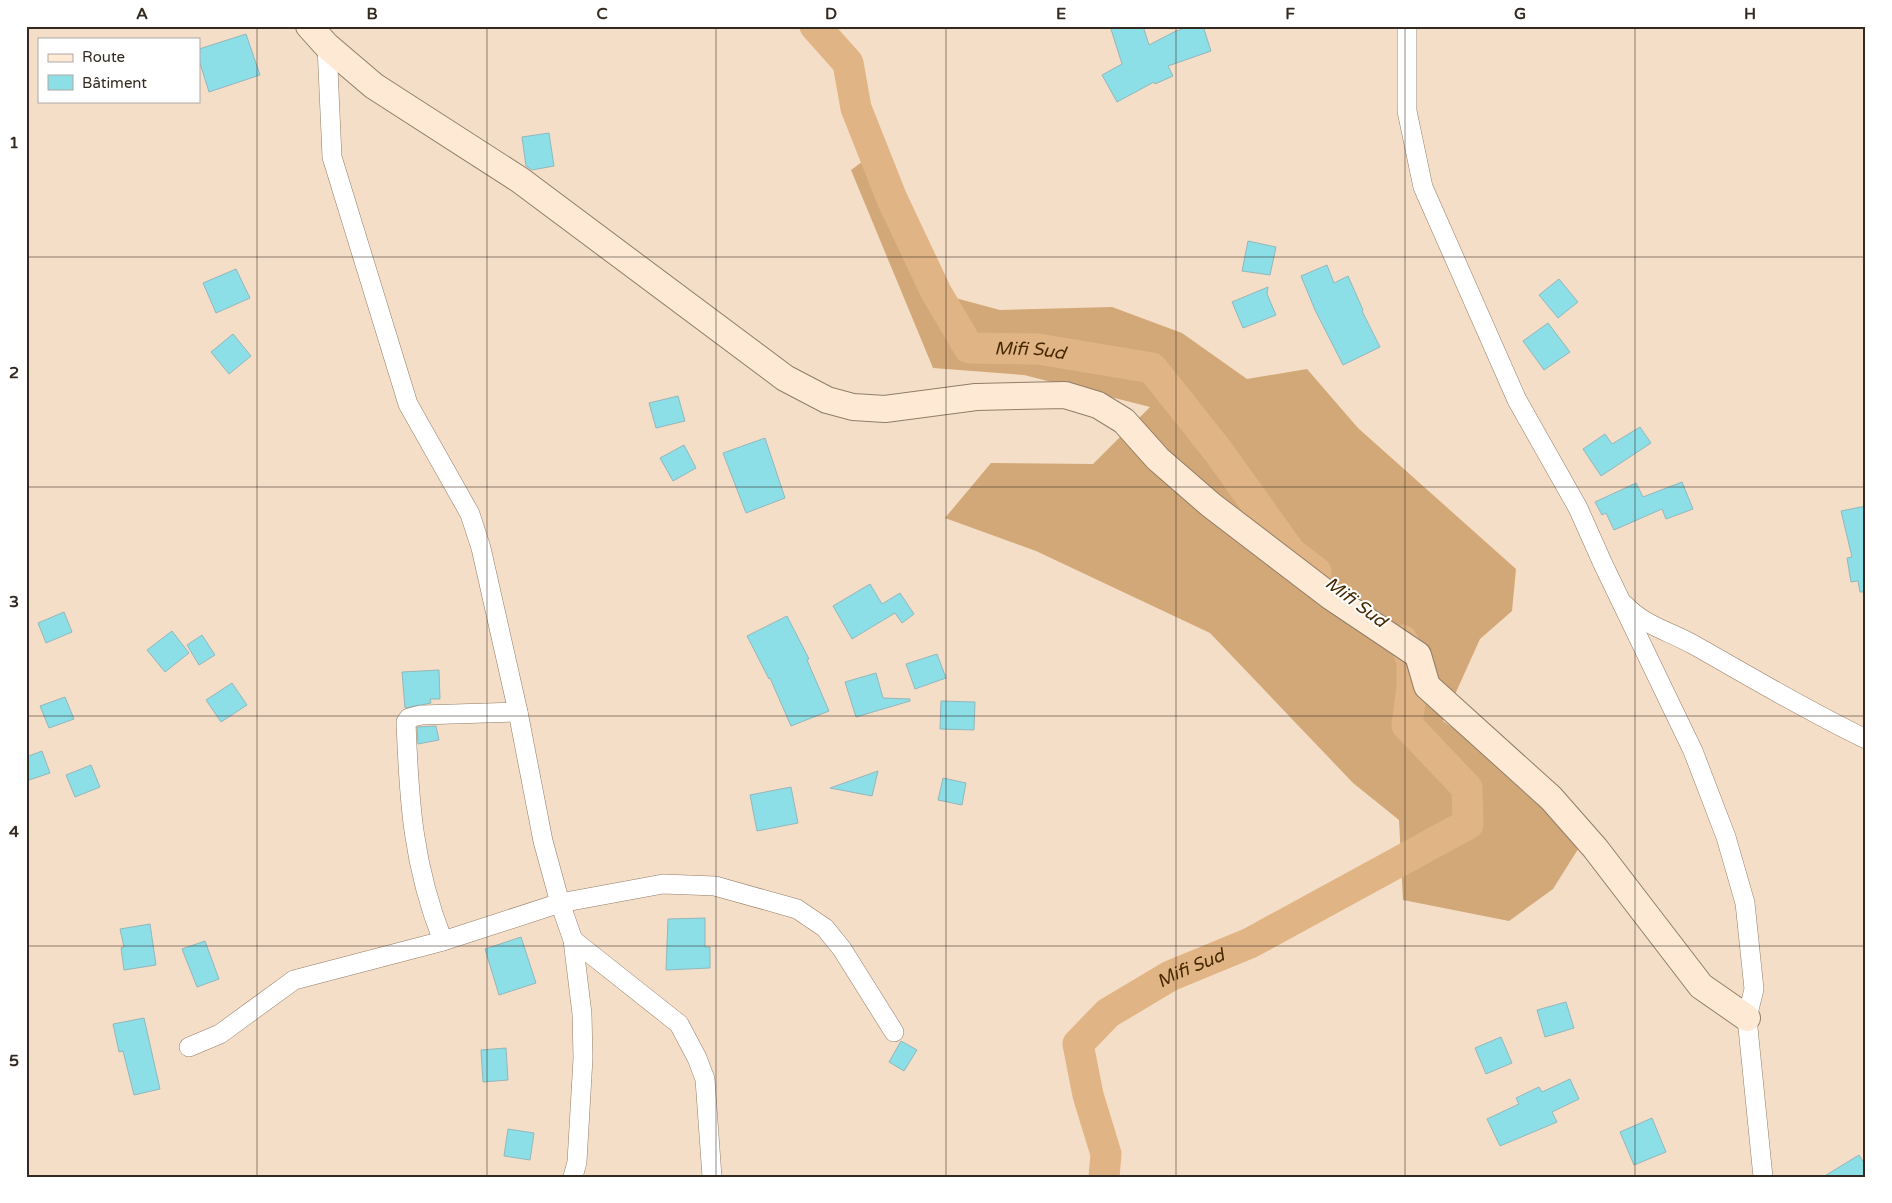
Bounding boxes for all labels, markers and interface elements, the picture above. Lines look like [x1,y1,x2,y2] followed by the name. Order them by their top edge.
[136,4,148,24] text: A
[366,4,378,24] text: B
[596,4,608,24] text: C
[825,4,837,24] text: D
[1056,4,1066,24] text: E
[1285,4,1295,24] text: F
[1514,4,1526,24] text: G
[1744,4,1756,24] text: H
[38,38,200,102] legend
[82,48,125,66] text: Route
[82,74,147,92] text: Bâtiment
[9,133,19,153] text: 1
[994,337,1070,365] water label: Mifi Sud
[9,363,19,383] text: 2
[1321,572,1393,634] water label: Mifi Sud
[9,592,19,612] text: 3
[9,822,19,842] text: 4
[1153,943,1230,992] water label: Mifi Sud
[9,1051,19,1071] text: 5

